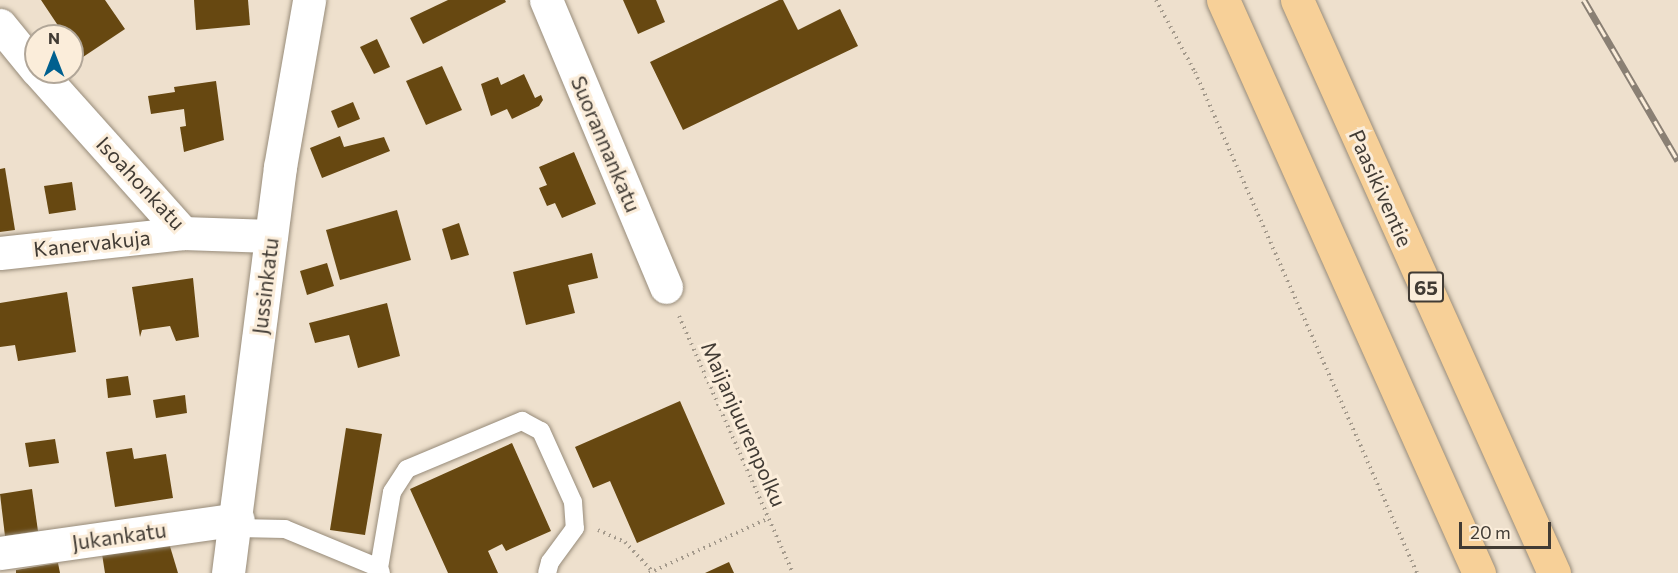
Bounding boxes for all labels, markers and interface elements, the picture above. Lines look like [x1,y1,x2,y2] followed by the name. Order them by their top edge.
[24,24,84,84] north arrow
[48,28,60,47] text: N
[566,72,646,216] street label: Suorannankatu
[1344,126,1418,250] street label: Paasikiventie
[91,131,191,235] street label: Isoahonkatu
[32,224,152,262] street label: Kanervakuja
[247,236,283,336] street label: Jussinkatu
[1408,270,1444,304] road number: 65
[696,338,792,510] street label: Maijanjuurenpolku
[1462,510,1554,548] scale bar
[70,517,168,555] street label: Jukankatu
[1470,521,1511,543] text: 20 m

